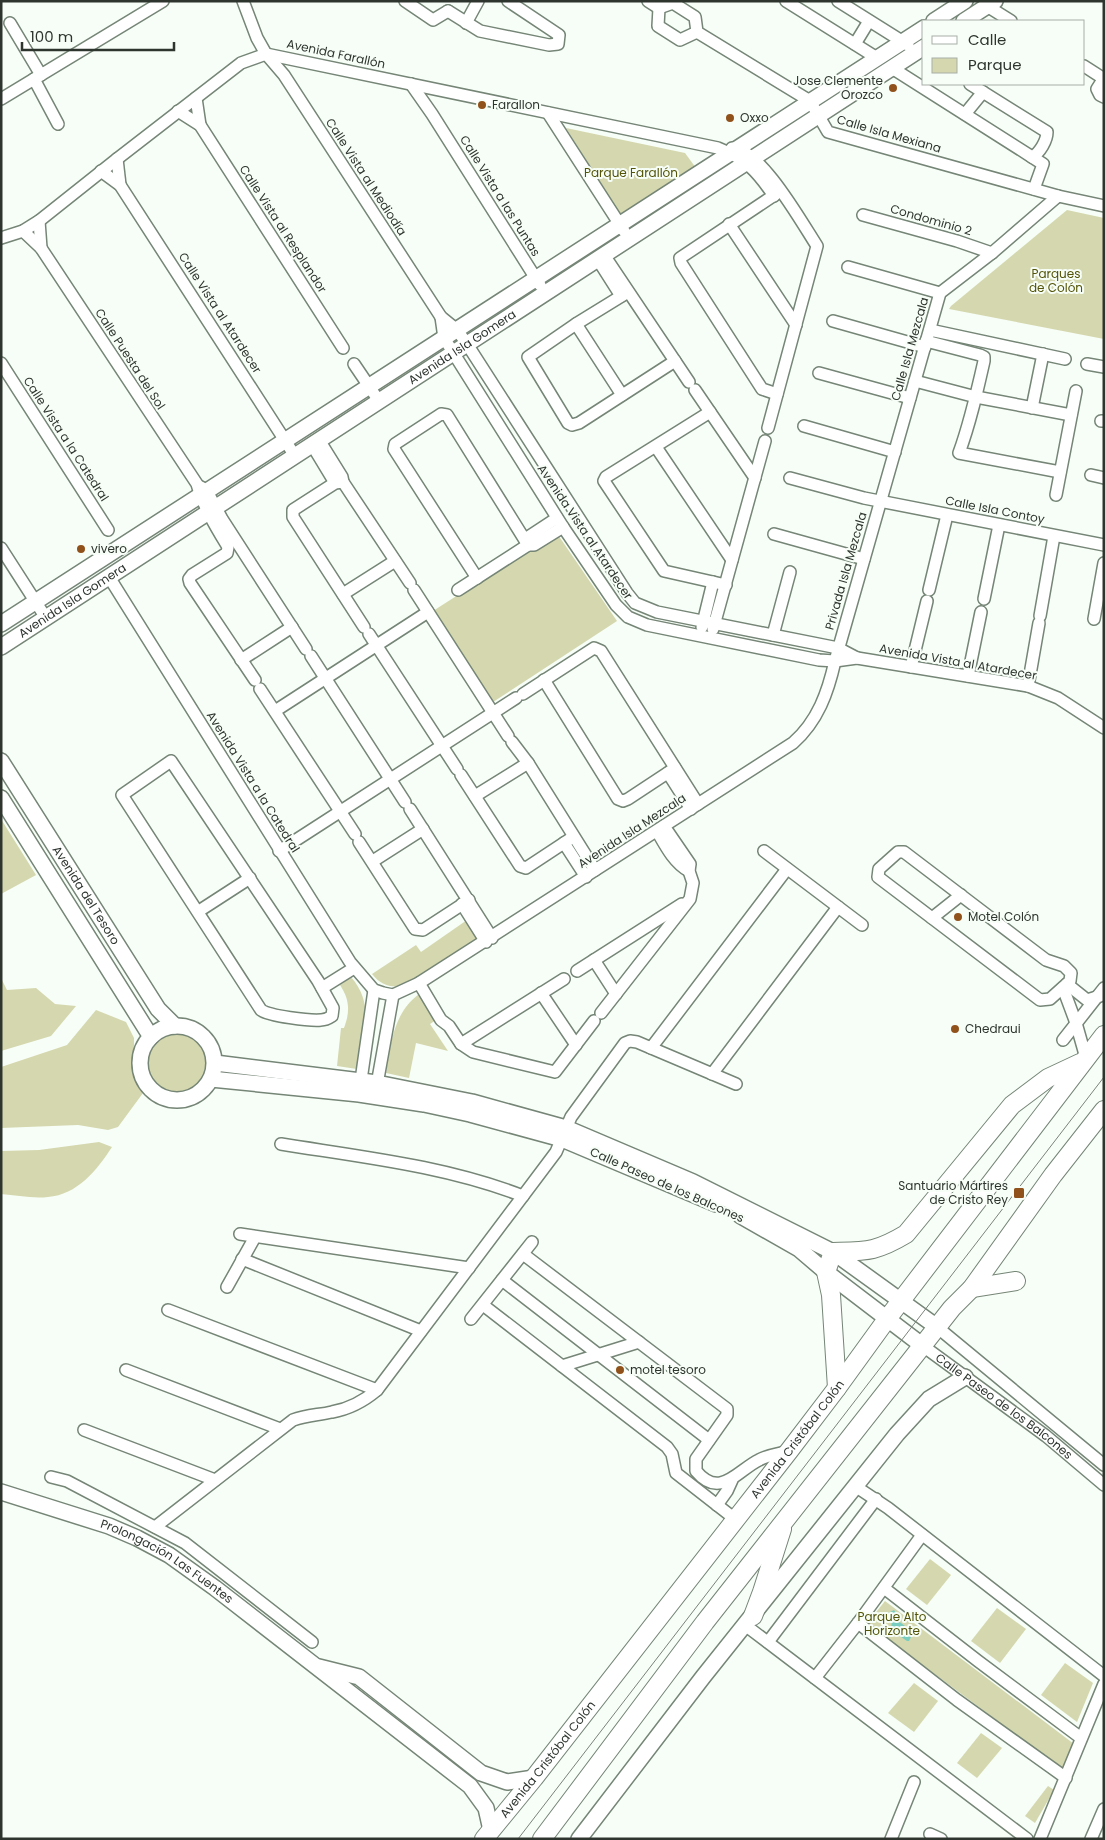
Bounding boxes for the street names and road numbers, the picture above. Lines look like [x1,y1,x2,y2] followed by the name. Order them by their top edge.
[285,35,387,72] street label: Avenida Farallón
[835,110,943,157] street label: Calle Isla Mexiana
[322,115,411,239] street label: Calle Vista al Mediodía
[456,132,545,260] street label: Calle Vista a las Puntas
[236,161,331,296] street label: Calle Vista al Resplandor
[888,200,974,239] street label: Condominio 2
[175,249,266,377] street label: Calle Vista al Atardecer
[887,295,932,403] street label: Calle Isla Mezcala
[91,305,170,413] street label: Calle Puesta del Sol
[405,306,519,388] street label: Avenida Isla Gomera
[20,373,113,504] street label: Calle Vista a la Catedral
[534,461,637,603] street label: Avenida Vista al Atardecer
[944,492,1046,528] street label: Calle Isla Contoy
[821,510,870,632] street label: Privada Isla Mezcala
[15,559,129,642] street label: Avenida Isla Gomera
[878,639,1039,684] street label: Avenida Vista al Atardecer
[203,708,304,856] street label: Avenida Vista a la Catedral
[574,789,689,872] street label: Avenida Isla Mezcala
[49,842,124,948] street label: Avenida del Tesoro
[587,1143,747,1226] street label: Calle Paseo de los Balcones
[932,1349,1076,1463] street label: Calle Paseo de los Balcones
[746,1376,848,1502] street label: Avenida Cristóbal Colón
[99,1515,237,1607] street label: Prolongación Las Fuentes
[496,1697,599,1821] street label: Avenida Cristóbal Colón

